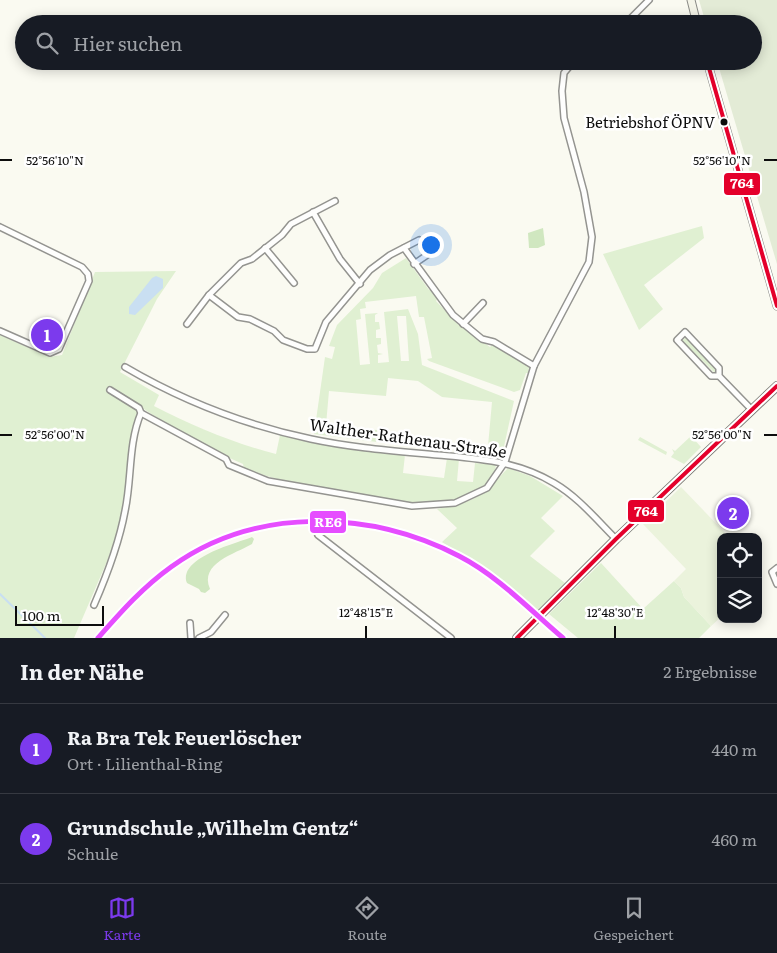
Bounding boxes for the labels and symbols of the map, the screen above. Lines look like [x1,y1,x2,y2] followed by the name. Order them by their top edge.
[585,110,715,133] place label: Betriebshof ÖPNV
[719,117,729,127] marker: Betriebshof ÖPNV
[26,151,84,169] text: 52°56'10"N
[693,151,751,169] text: 52°56'10"N
[723,172,761,196] line badge: 764
[730,172,755,192] text: 764
[418,232,444,258] your location
[31,316,63,354] pin: 1
[308,411,508,463] street label: Walther-Rathenau-Straße
[25,425,85,443] text: 52°56'00"N
[692,425,752,443] text: 52°56'00"N
[717,494,749,532] pin: 2
[627,499,665,523] line badge: 764
[634,500,659,520] text: 764
[309,510,347,534] line badge: RE6
[314,511,342,531] text: RE6
[15,603,104,626] scale bar
[339,603,393,621] text: 12°48'15"E
[587,603,644,621] text: 12°48'30"E

